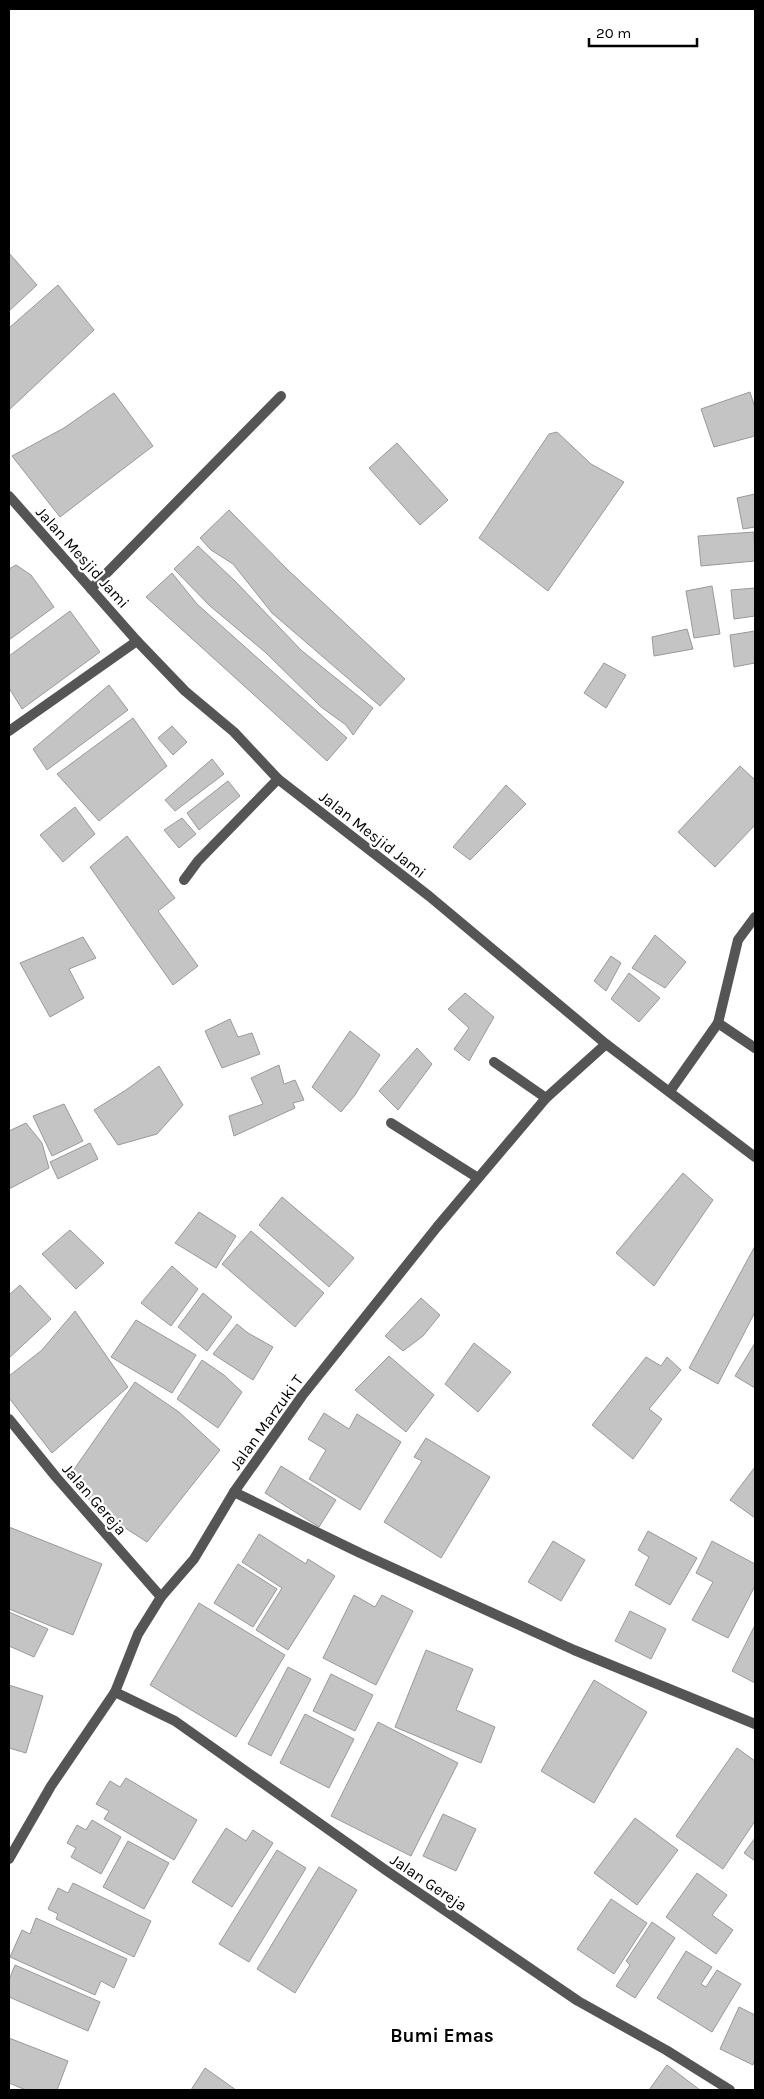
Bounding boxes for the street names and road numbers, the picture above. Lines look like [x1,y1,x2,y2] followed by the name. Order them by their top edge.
[32,503,133,612] street label: Jalan Mesjid Jami
[316,787,430,882] street label: Jalan Mesjid Jami
[225,1371,307,1474] street label: Jalan Marzuki T
[58,1460,131,1539] street label: Jalan Gereja
[387,1850,471,1915] street label: Jalan Gereja

